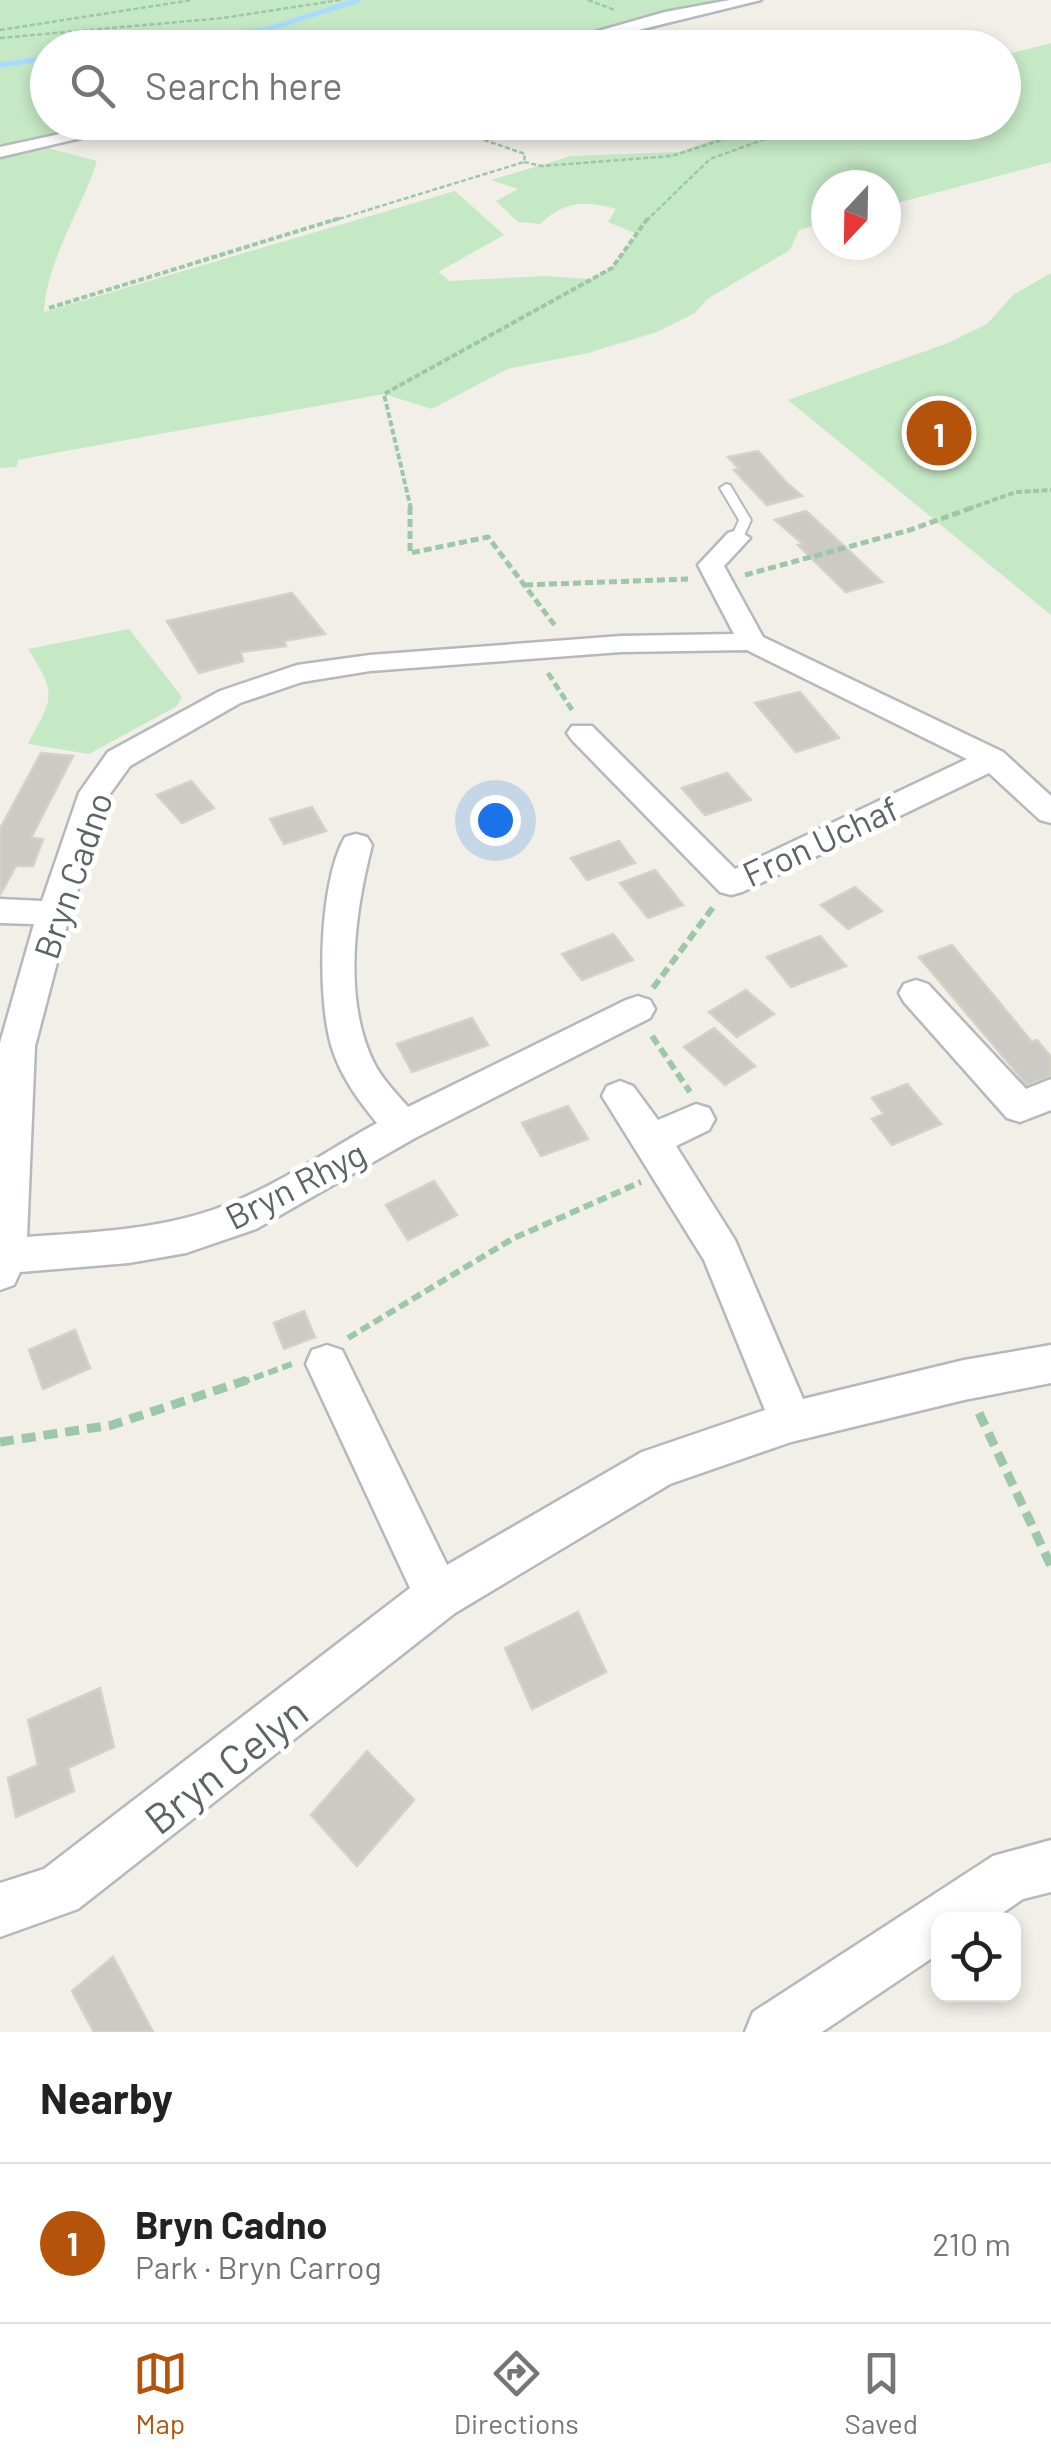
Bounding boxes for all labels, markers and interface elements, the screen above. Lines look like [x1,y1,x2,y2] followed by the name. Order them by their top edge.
[30,30,1021,140] search box
[65,58,120,113] icon: search
[145,62,343,108] text: Search here
[811,170,901,260] north arrow
[906,396,972,470] pin: 1
[24,786,120,964] street label: Bryn Cadno
[735,786,905,894] street label: Fron Uchaf
[470,795,521,846] your location
[218,1131,372,1237] street label: Bryn Rhyg
[134,1685,317,1844] street label: Bryn Celyn
[931,1912,1021,2002] map controls
[931,1912,1021,2002] button: locate
[40,2072,173,2122] text: Nearby
[135,2201,327,2247] text: Bryn Cadno
[67,2224,78,2262] text: 1
[932,2224,1011,2262] text: 210 m
[135,2247,382,2285] text: Park · Bryn Carrog
[133,2346,188,2440] tab: Map
[454,2346,579,2440] tab: Directions
[845,2346,918,2440] tab: Saved

